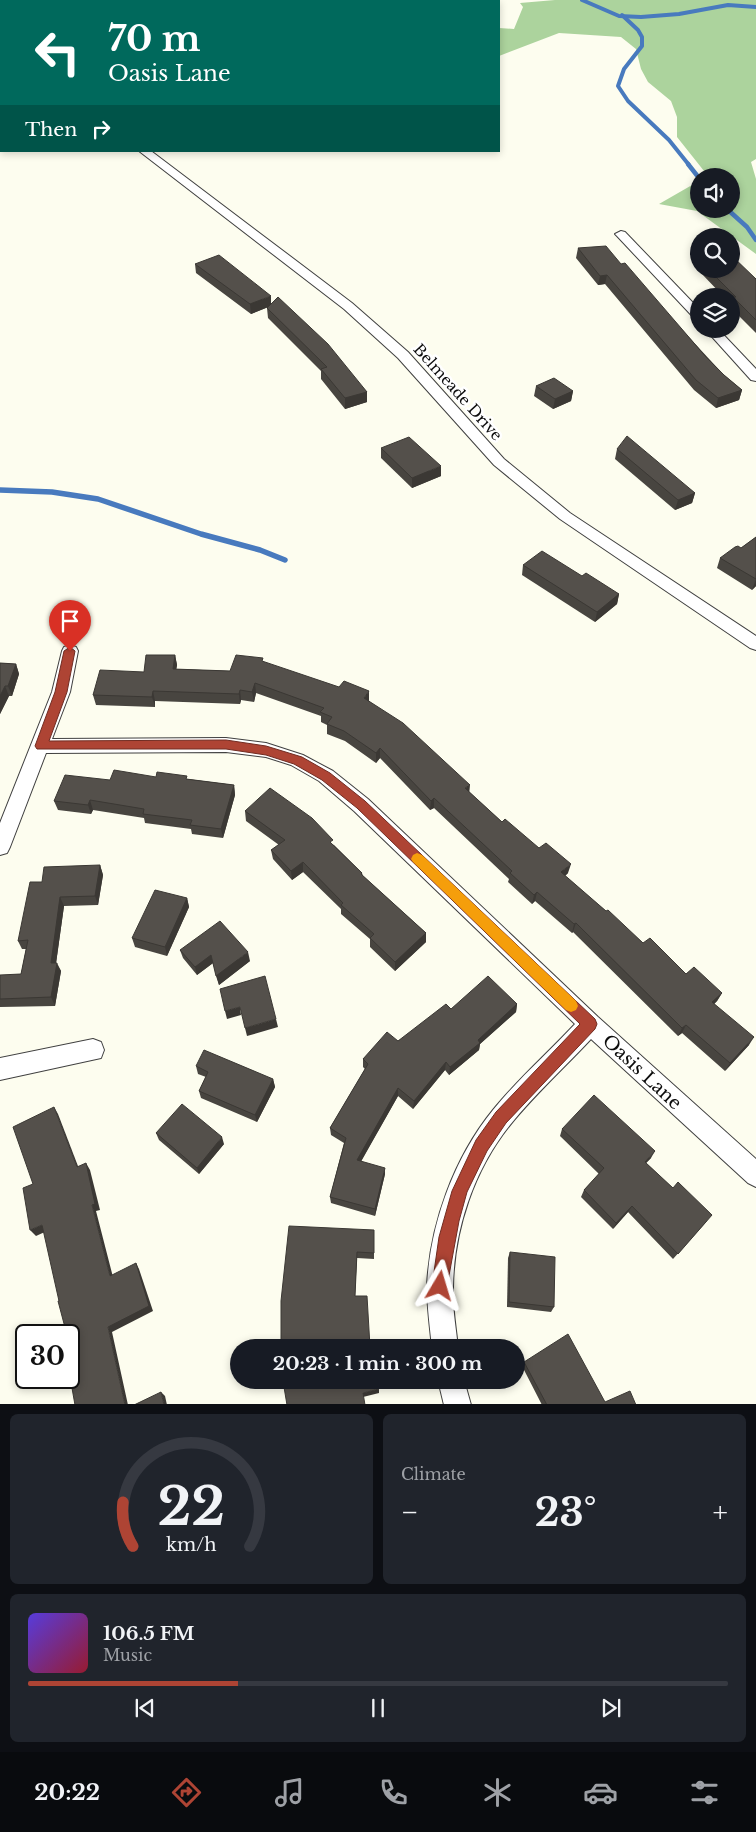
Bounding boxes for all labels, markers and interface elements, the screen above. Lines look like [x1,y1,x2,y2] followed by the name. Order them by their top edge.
[108,17,201,60] text: 70 m
[25,20,90,85] icon: left
[108,60,231,87] text: Oasis Lane
[87,115,115,143] icon: right
[25,118,77,141] text: Then
[690,168,740,338] map controls
[690,168,740,218] button: sound
[690,228,740,278] button: search
[690,288,740,338] button: layers
[409,340,507,444] street label: Belmeade Drive
[49,600,91,651] pin
[56,607,84,635] icon: arrive
[598,1030,686,1114] street label: Oasis Lane
[413,1259,465,1311] position arrow
[15,1324,80,1389] speed limit sign: 30
[273,1352,482,1375] text: 20:23 · 1 min · 300 m
[401,1464,466,1484] text: Climate
[158,1475,225,1539] text: 22
[535,1489,597,1536] text: 23°
[401,1495,419,1530] text: −
[713,1495,728,1530] text: +
[166,1534,217,1556] text: km/h
[103,1622,195,1645] text: 106.5 FM
[103,1645,152,1665] text: Music
[131,1694,159,1722] icon: previous
[364,1694,392,1722] icon: pause
[597,1694,625,1722] icon: next
[169,1775,204,1810] icon: directions
[272,1775,307,1810] icon: music
[376,1775,411,1810] icon: phone
[480,1775,515,1810] icon: climate
[583,1775,618,1810] icon: car
[687,1775,722,1810] icon: filters
[34,1779,100,1806] text: 20:22

